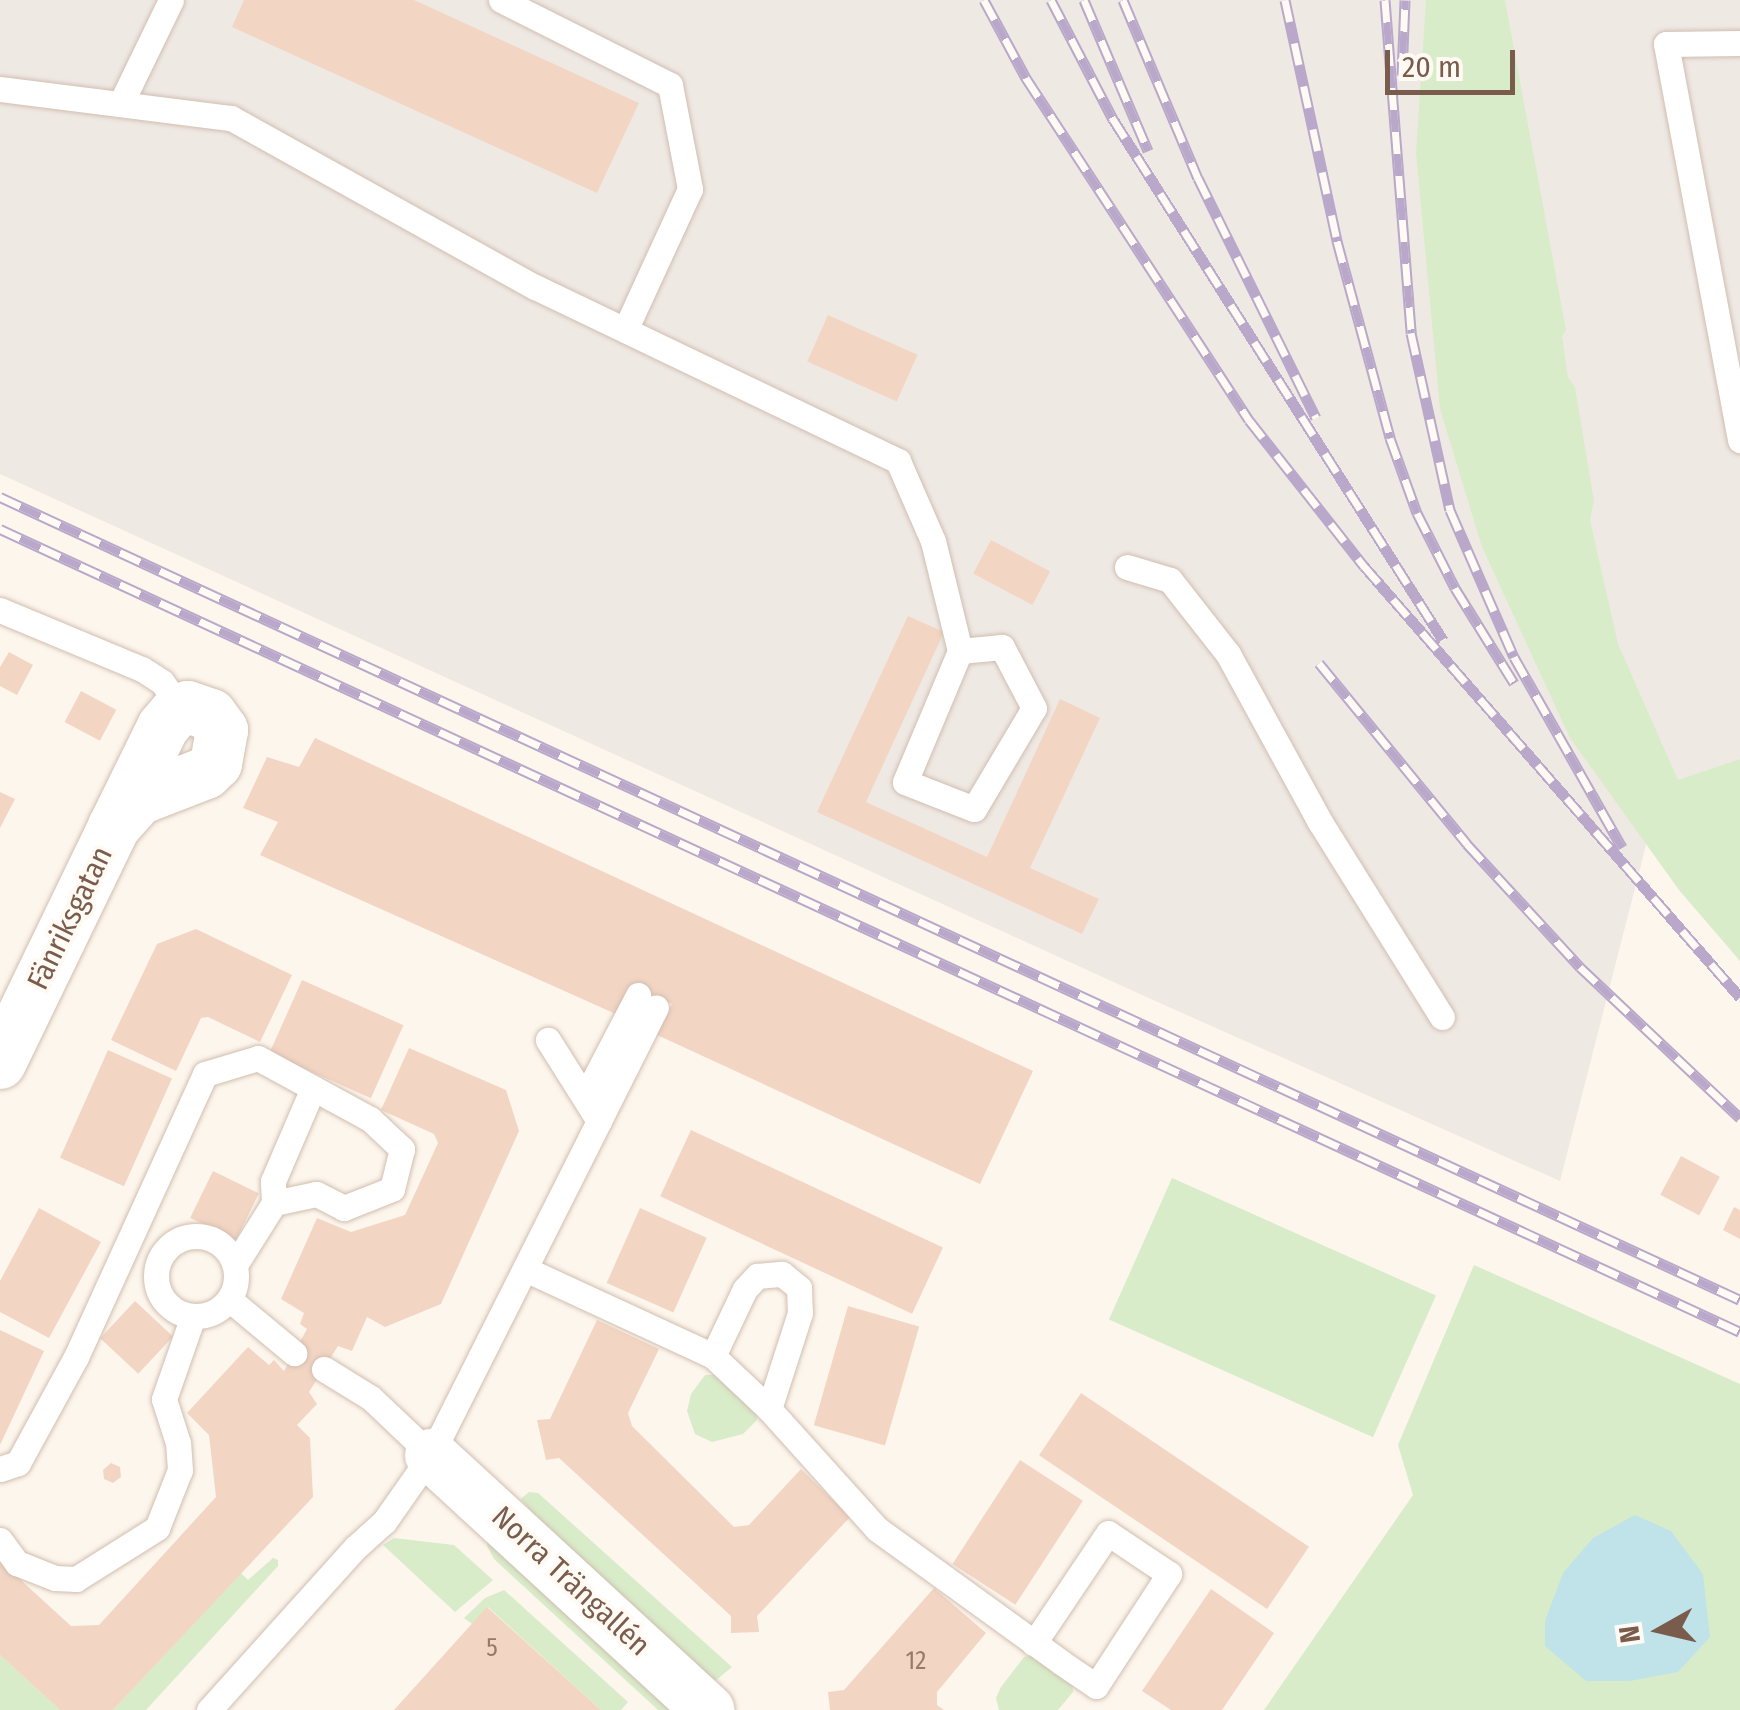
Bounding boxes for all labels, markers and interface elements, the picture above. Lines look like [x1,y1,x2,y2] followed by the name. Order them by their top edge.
[1390,30,1520,92] scale bar
[1402,49,1461,85] text: 20 m
[20,841,120,995] street label: Fänriksgatan
[484,1499,658,1663] street label: Norra Trängallén
[1610,1580,1710,1680] north arrow
[1612,1624,1647,1645] text: N
[486,1633,498,1663] house number: 5
[906,1646,926,1676] house number: 12

